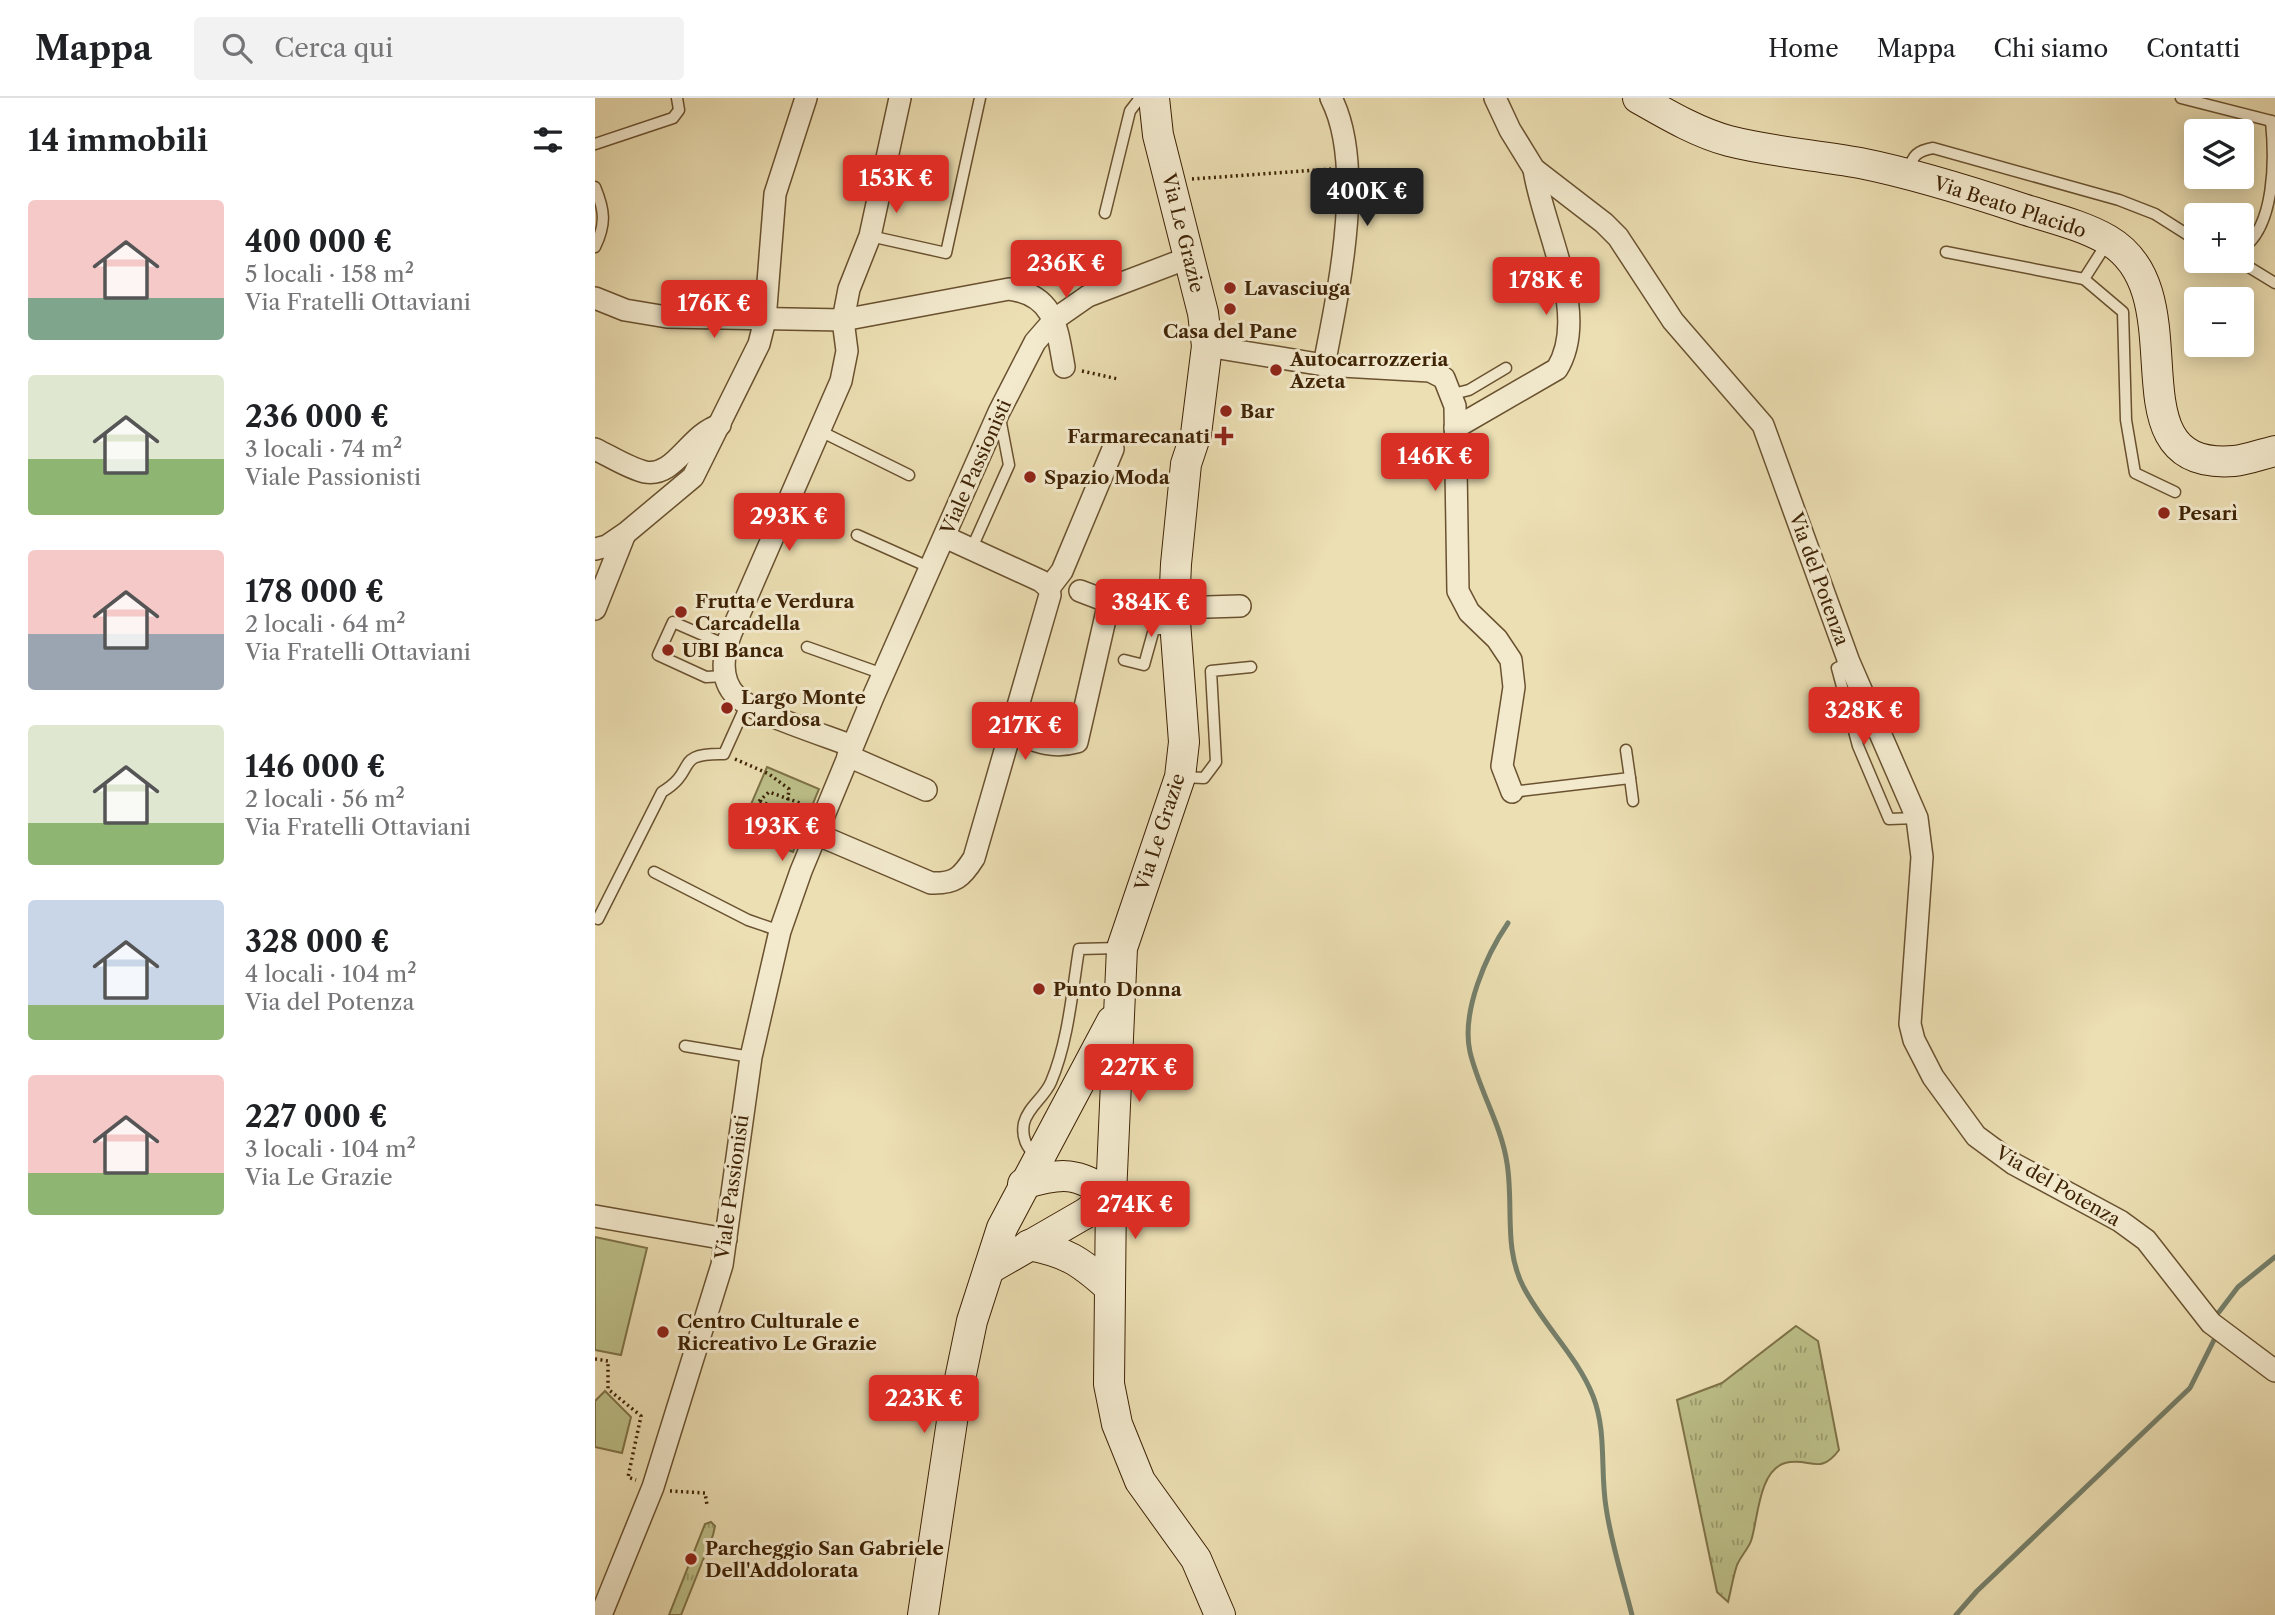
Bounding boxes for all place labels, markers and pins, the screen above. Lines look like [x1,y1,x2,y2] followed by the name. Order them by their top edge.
[839,156,953,215] pin: 153K €
[1310,169,1424,228] pin: 400K €
[1009,240,1123,300] pin: 236K €
[1489,258,1603,317] pin: 178K €
[1244,277,1352,300] place label: Lavasciuga
[657,280,771,340] pin: 176K €
[1222,280,1238,296] marker: Lavasciuga
[1222,301,1238,317] marker: Casa del Pane
[1163,320,1297,343] place label: Casa del Pane
[1289,348,1450,393] place label: Autocarrozzeria Azeta
[1268,362,1284,378] marker: Autocarrozzeria Azeta
[1240,400,1275,423] place label: Bar
[1218,403,1234,419] marker: Bar
[1067,425,1210,448] place label: Farmarecanati
[1216,428,1232,444] marker: Farmarecanati
[1378,434,1492,493] pin: 146K €
[1044,466,1171,489] place label: Spazio Moda
[1022,469,1038,485] marker: Spazio Moda
[732,494,846,553] pin: 293K €
[2178,502,2238,525] place label: Pesarì
[2156,505,2172,521] marker: Pesarì
[1094,580,1208,639] pin: 384K €
[695,590,855,635] place label: Frutta e Verdura Carcadella
[673,604,689,620] marker: Frutta e Verdura Carcadella
[682,639,785,662] place label: UBI Banca
[660,642,676,658] marker: UBI Banca
[741,686,866,731] place label: Largo Monte Cardosa
[1807,688,1921,747] pin: 328K €
[719,700,735,716] marker: Largo Monte Cardosa
[968,702,1082,762] pin: 217K €
[725,804,839,863] pin: 193K €
[1053,978,1183,1001] place label: Punto Donna
[1031,981,1047,997] marker: Punto Donna
[1082,1044,1196,1104] pin: 227K €
[1078,1182,1192,1241] pin: 274K €
[677,1310,877,1355] place label: Centro Culturale e Ricreativo Le Grazie
[655,1324,671,1340] marker: Centro Culturale e Ricreativo Le Grazie
[867,1376,981,1435] pin: 223K €
[705,1537,944,1582] place label: Parcheggio San Gabriele Dell'Addolorata
[683,1551,699,1567] marker: Parcheggio San Gabriele Dell'Addolorata

